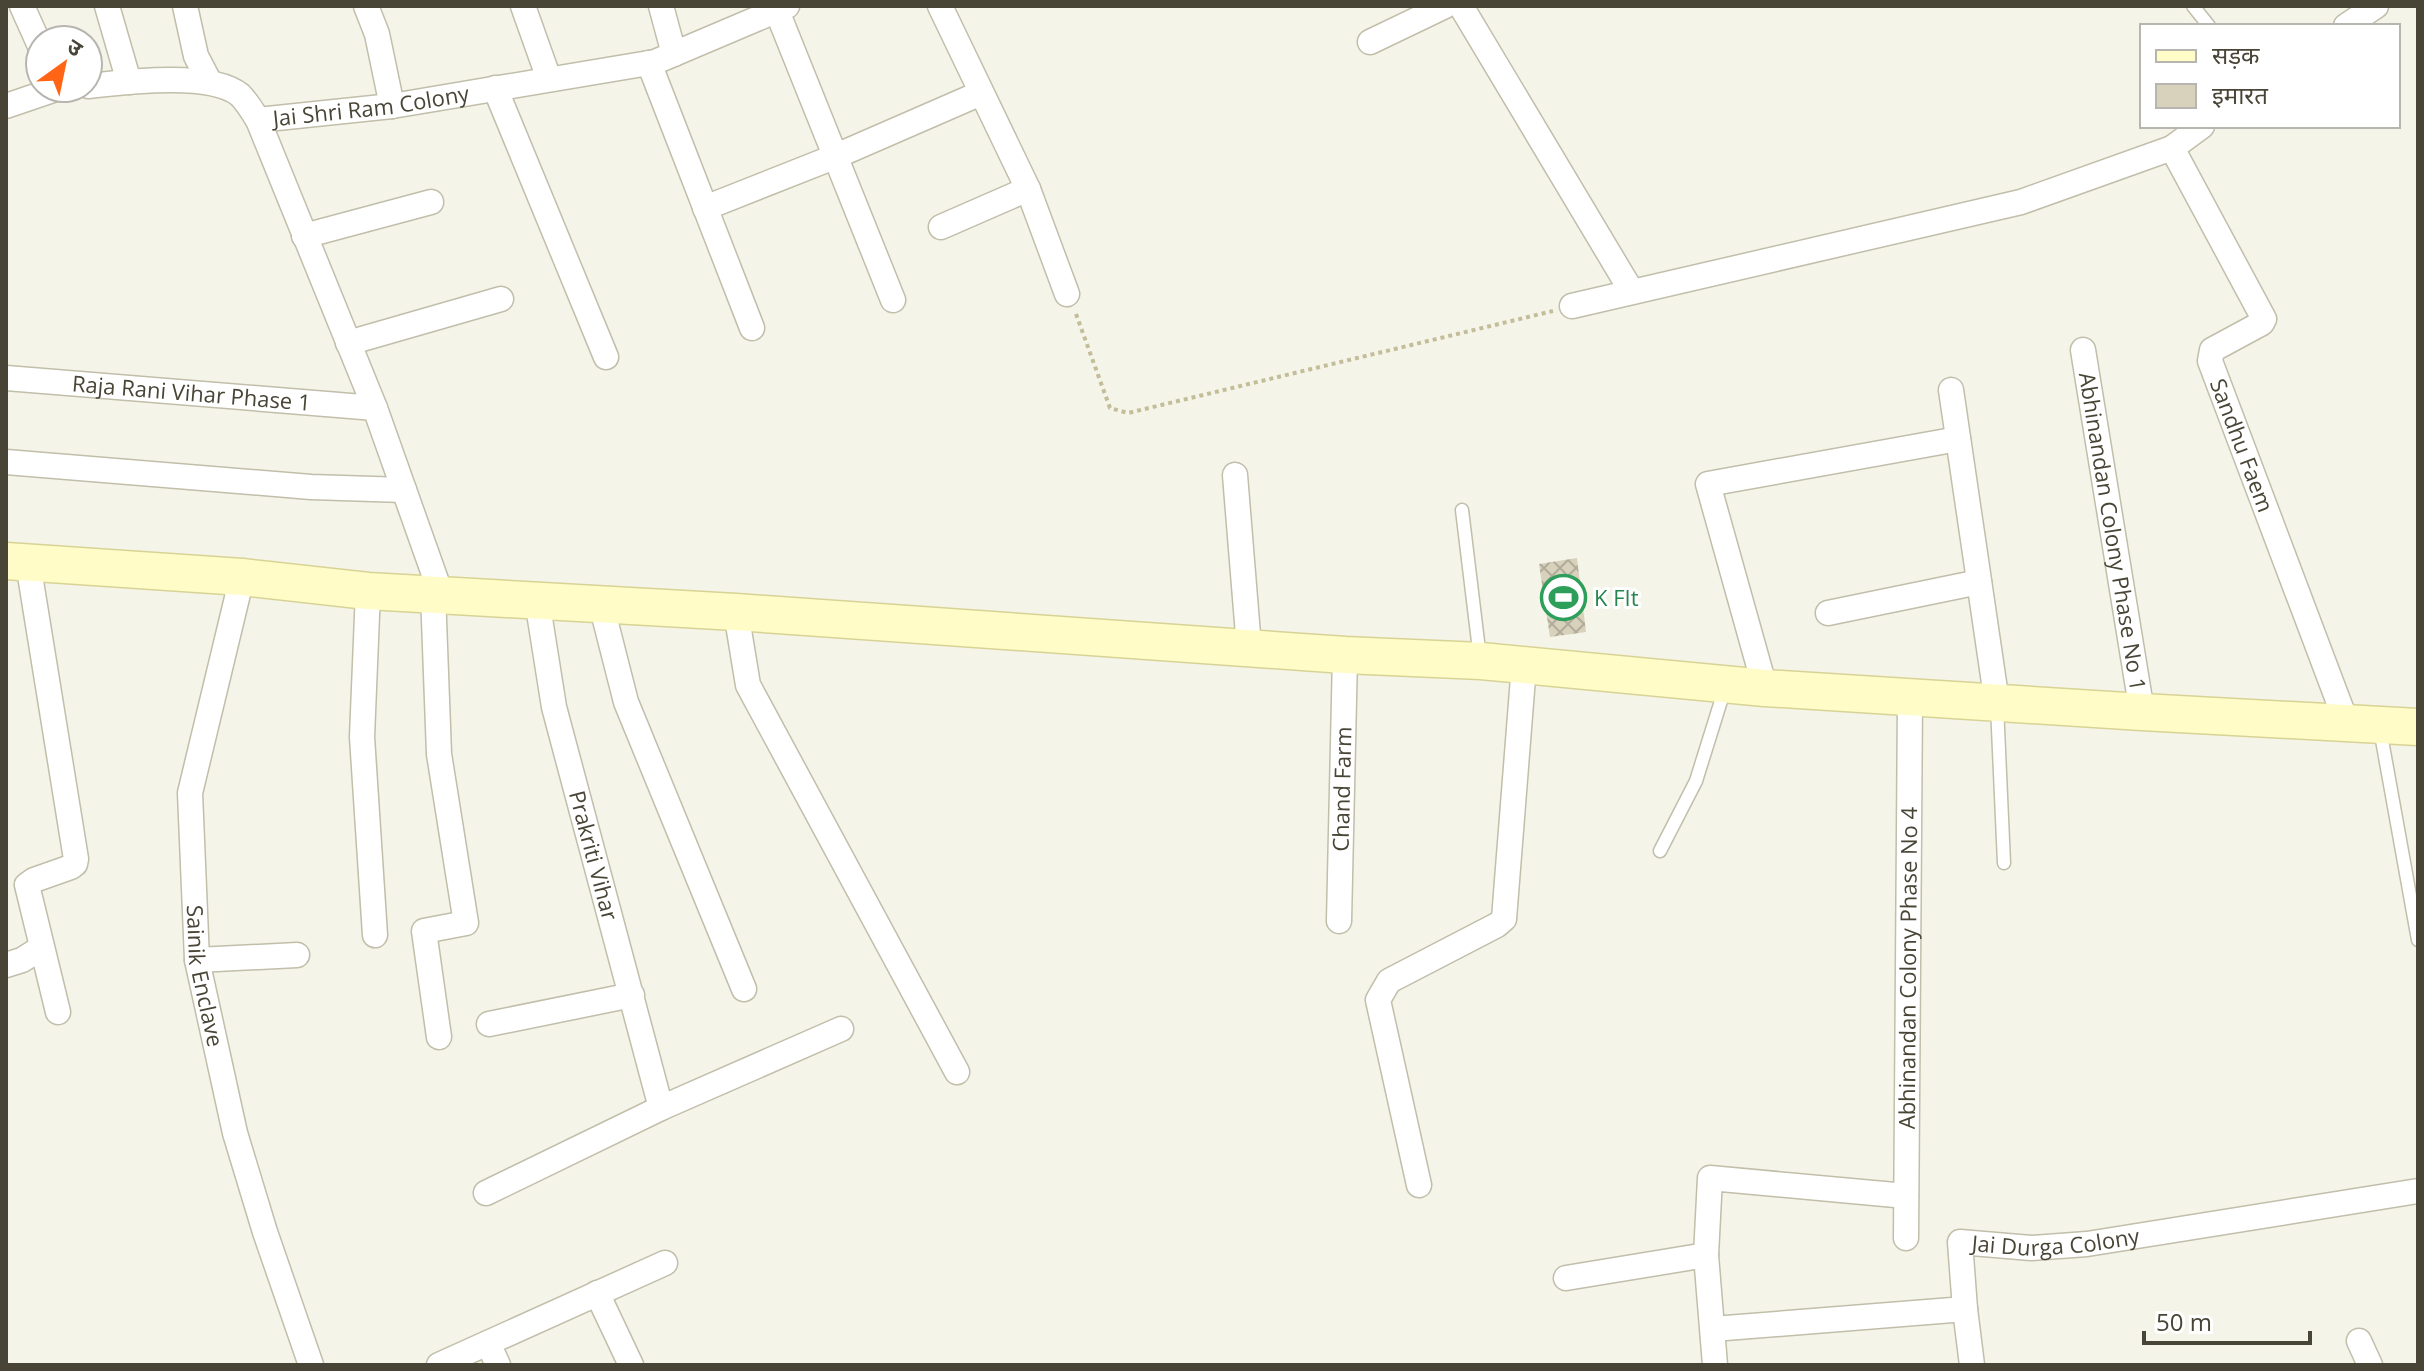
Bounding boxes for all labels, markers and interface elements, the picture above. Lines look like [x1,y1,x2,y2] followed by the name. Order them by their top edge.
[24,24,104,104] north arrow
[2140,24,2400,128] legend
[62,30,90,63] text: उ
[2212,38,2260,71] text: सड़क
[269,77,472,133] street label: Jai Shri Ram Colony
[2212,78,2269,111] text: इमारत
[71,367,312,417] street label: Raja Rani Vihar Phase 1
[2073,370,2154,693] street label: Abhinandan Colony Phase No 1
[2204,374,2282,516] street label: Sandhu Faem
[1539,574,1587,622] sports icon: K FIt
[1594,582,1639,612] place label: K FIt
[1325,726,1357,852] street label: Chand Farm
[563,787,626,923] street label: Prakriti Vihar
[1891,806,1923,1129] street label: Abhinandan Colony Phase No 4
[181,904,232,1049] street label: Sainik Enclave
[1969,1220,2142,1262] street label: Jai Durga Colony
[2144,1295,2310,1345] scale bar
[2156,1305,2212,1338] text: 50 m

